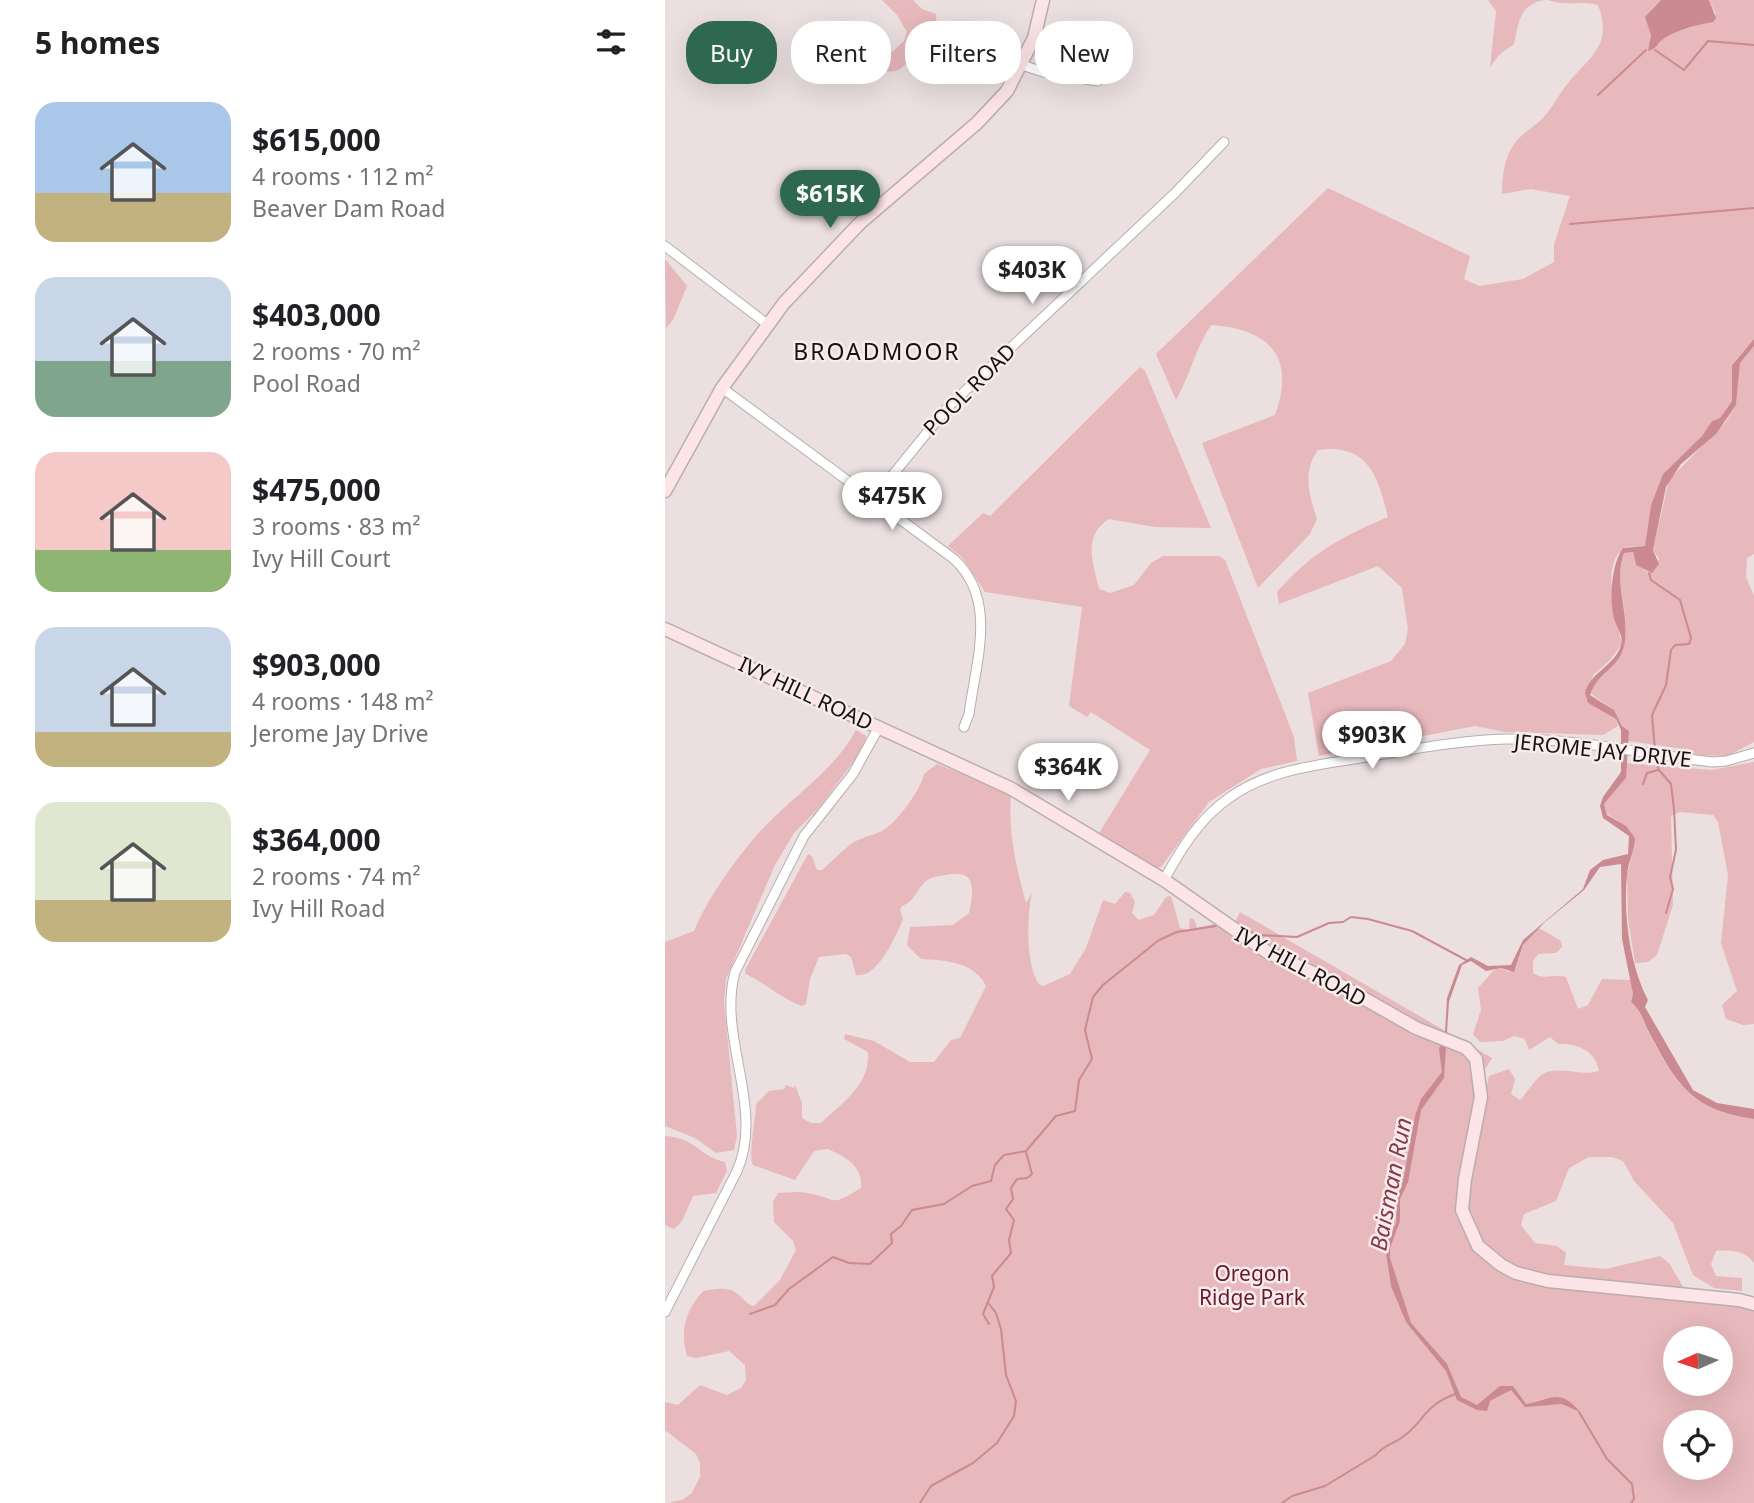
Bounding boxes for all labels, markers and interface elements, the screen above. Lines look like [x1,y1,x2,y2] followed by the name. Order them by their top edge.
[686,21,777,84] chip: Buy
[791,21,891,84] chip: Rent
[905,21,1021,84] chip: Filters
[1035,21,1133,84] chip: New
[35,22,160,63] text: 5 homes
[592,23,630,61] icon: filters
[252,119,381,160] text: $615,000
[91,130,175,214] icon: home
[252,160,434,192] text: 4 rooms · 112 m²
[781,170,879,230] pin: $615K
[796,177,864,209] text: $615K
[252,192,445,224] text: Beaver Dam Road
[983,246,1081,306] pin: $403K
[998,253,1066,285] text: $403K
[252,294,381,335] text: $403,000
[91,305,175,389] icon: home
[252,335,421,367] text: 2 rooms · 70 m²
[793,335,961,367] district label: BROADMOOR
[917,337,1021,441] street label: POOL ROAD
[252,367,361,399] text: Pool Road
[252,469,381,510] text: $475,000
[843,472,941,532] pin: $475K
[858,479,926,511] text: $475K
[91,480,175,564] icon: home
[252,510,421,542] text: 3 rooms · 83 m²
[252,542,390,574] text: Ivy Hill Court
[252,644,381,685] text: $903,000
[734,650,878,736] street label: IVY HILL ROAD
[91,655,175,739] icon: home
[252,685,434,717] text: 4 rooms · 148 m²
[1323,712,1421,771] pin: $903K
[252,717,428,749] text: Jerome Jay Drive
[1338,718,1406,750] text: $903K
[1511,727,1693,773] street label: JEROME JAY DRIVE
[1019,744,1117,803] pin: $364K
[1034,750,1102,782] text: $364K
[252,819,381,860] text: $364,000
[91,830,175,914] icon: home
[252,860,421,892] text: 2 rooms · 74 m²
[252,892,385,924] text: Ivy Hill Road
[1230,920,1372,1012] street label: IVY HILL ROAD
[1361,1115,1419,1253] water label: Baisman Run
[1199,1259,1306,1311] park label: Oregon Ridge Park
[1663,1326,1733,1396] north arrow
[1663,1326,1733,1480] map controls
[1663,1410,1733,1480] button: locate

